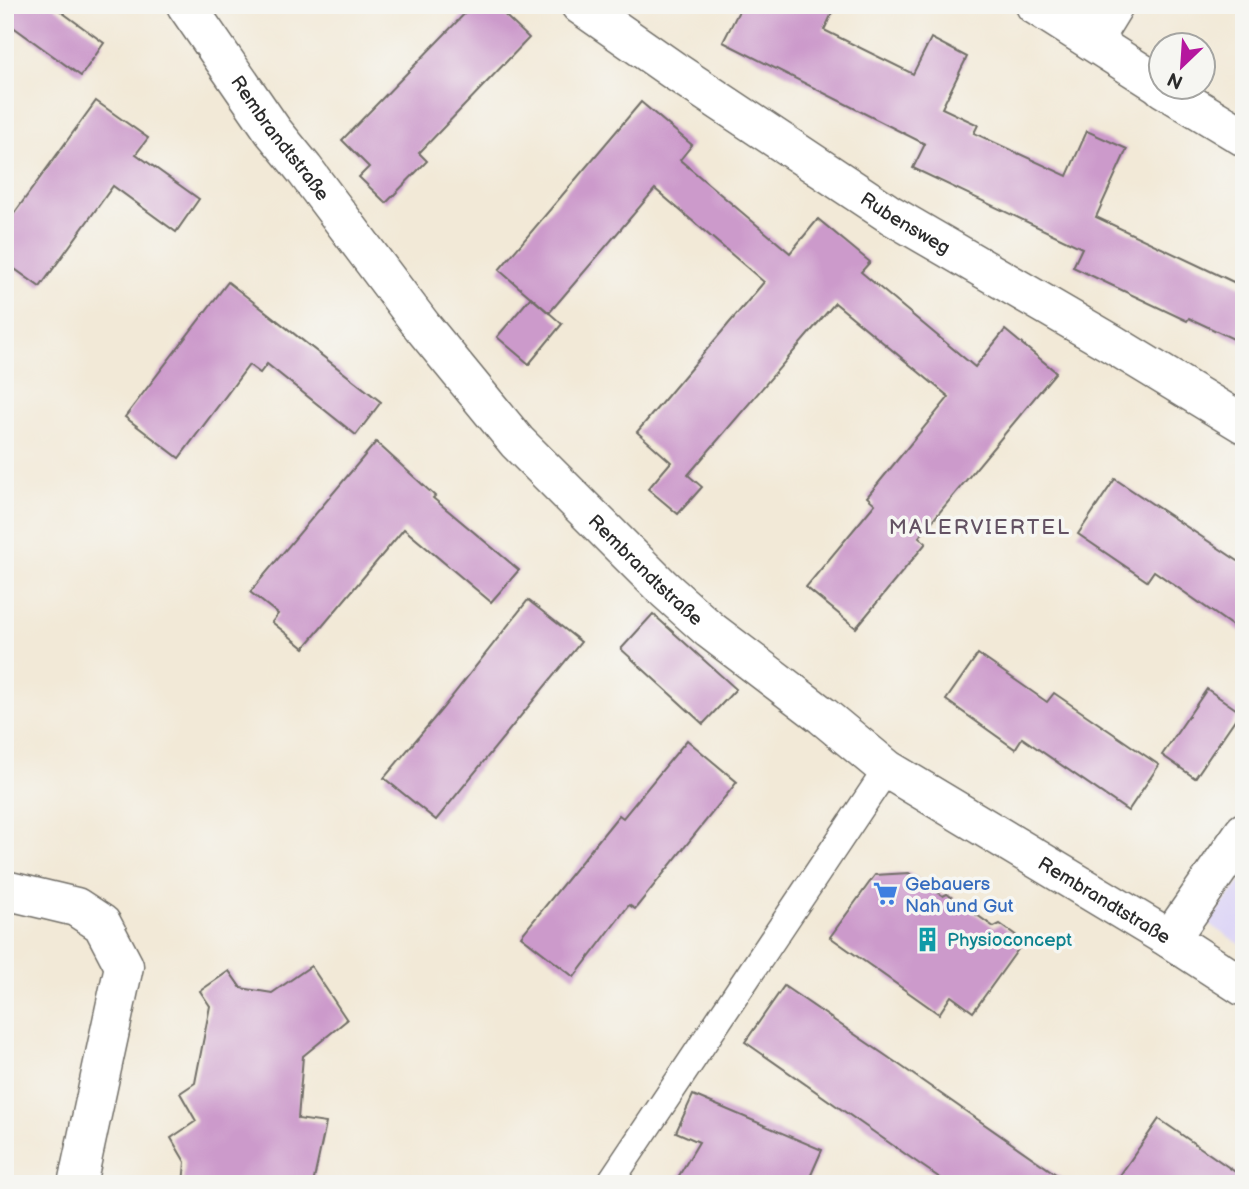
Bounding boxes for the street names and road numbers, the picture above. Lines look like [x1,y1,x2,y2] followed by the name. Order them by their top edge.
[225,72,334,206] street label: Rembrandtstraße
[856,188,954,260] street label: Rubensweg
[583,510,707,631] street label: Rembrandtstraße
[1034,852,1174,950] street label: Rembrandtstraße

